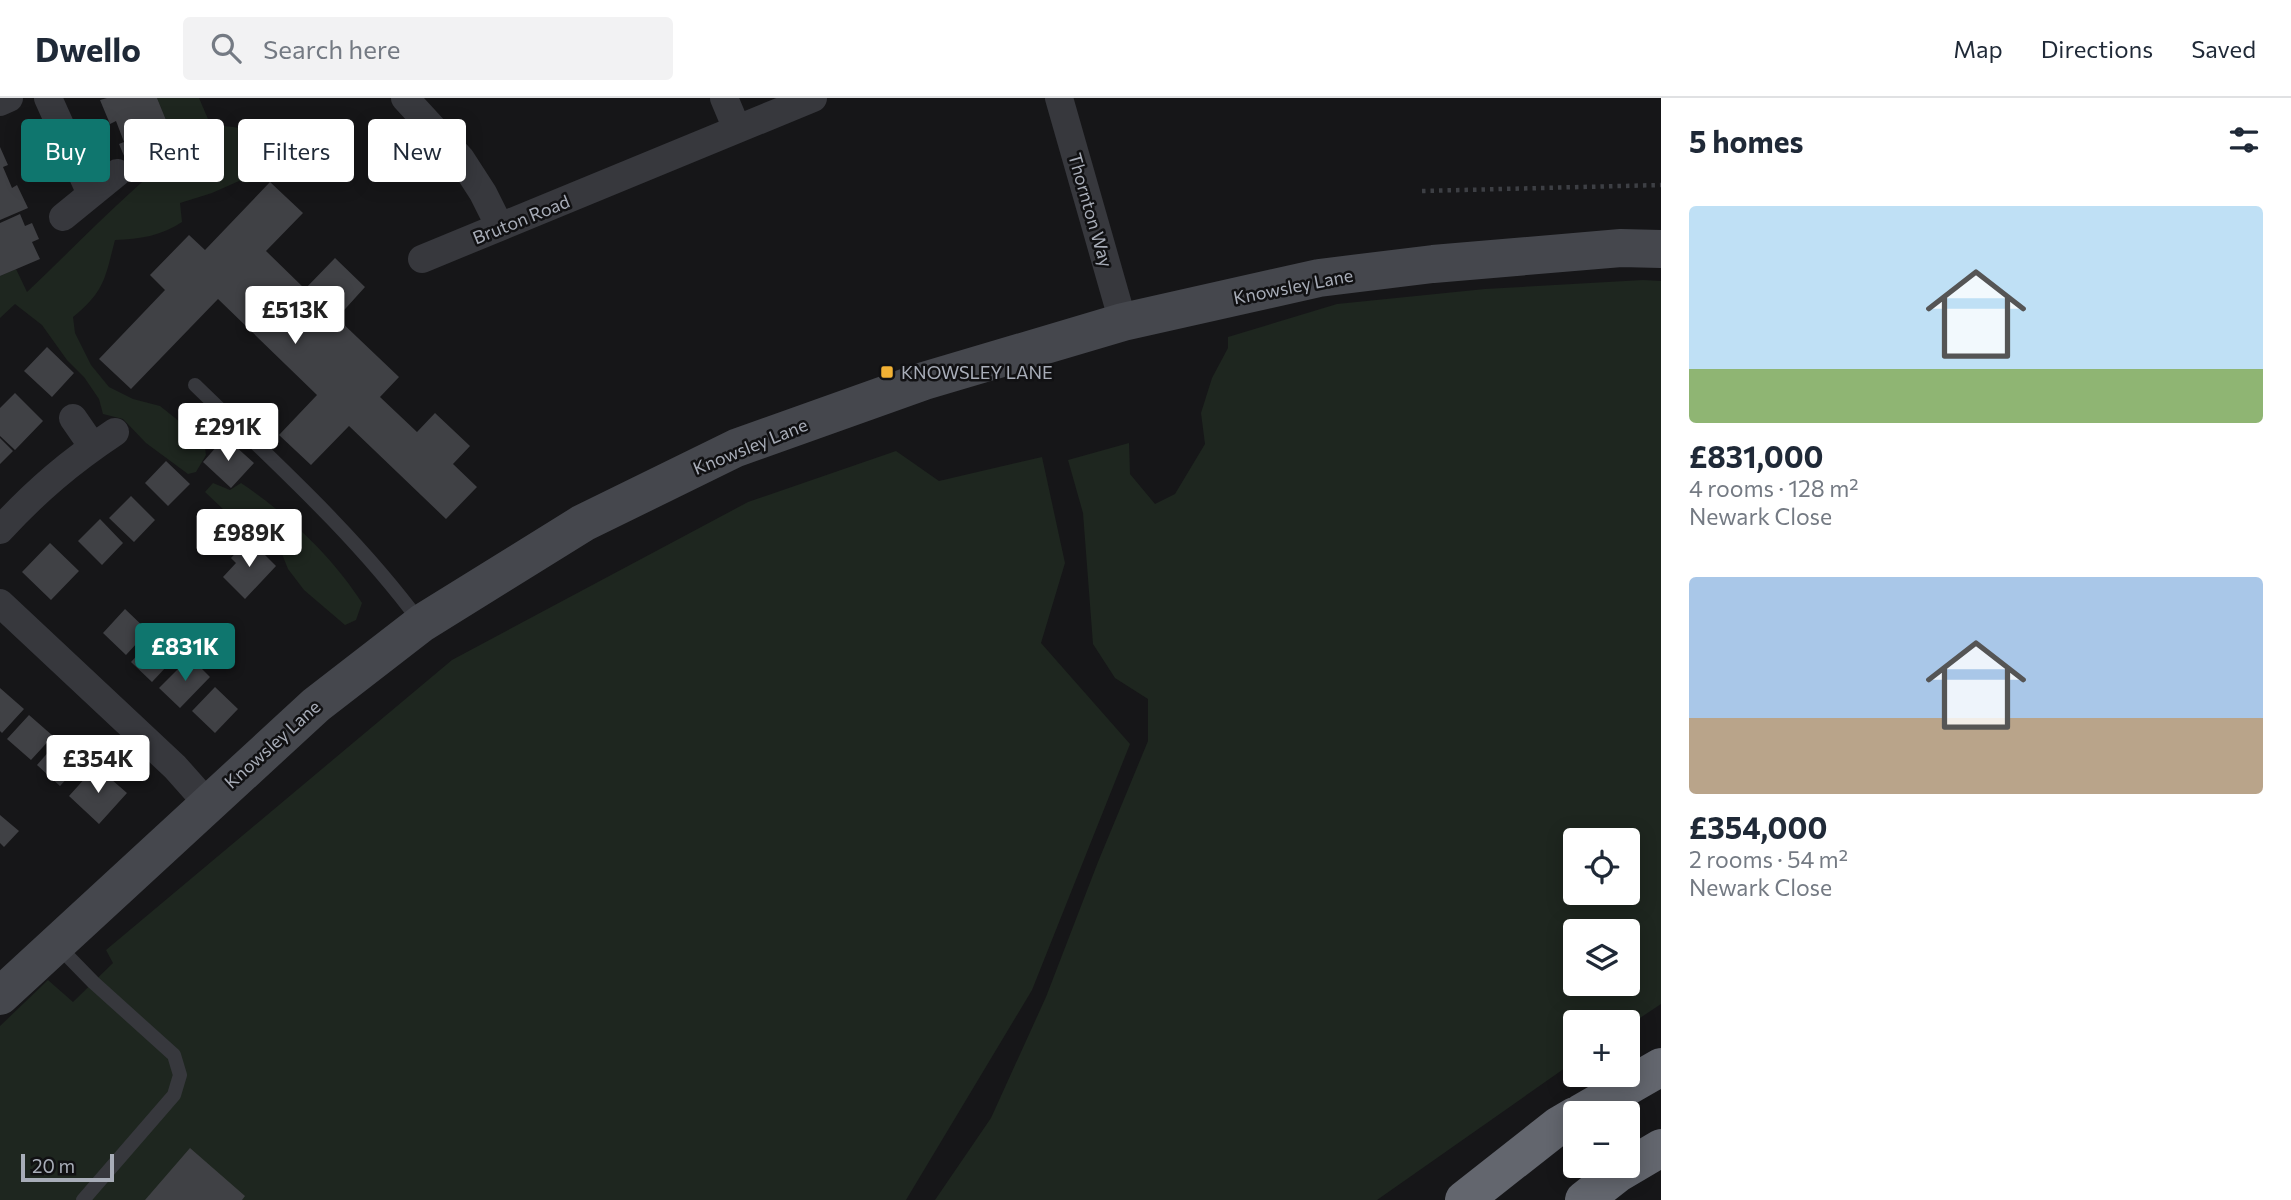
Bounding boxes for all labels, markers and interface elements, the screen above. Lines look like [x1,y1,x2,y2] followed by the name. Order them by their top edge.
[183,17,673,80] search box
[35,28,141,69] text: Dwello
[207,29,245,67] icon: search
[263,33,401,64] text: Search here
[1953,34,2003,63] text: Map
[2041,34,2153,63] text: Directions
[2191,34,2256,63] text: Saved
[21,119,110,182] chip: Buy
[124,119,224,182] chip: Rent
[238,119,354,182] chip: Filters
[368,119,466,182] chip: New
[2225,121,2263,159] icon: filters
[1689,122,1803,159] text: 5 homes
[1064,150,1118,270] street label: Thornton Way
[469,190,573,248] street label: Bruton Road
[1913,251,2039,377] icon: home
[1231,264,1355,308] street label: Knowsley Lane
[246,286,344,346] pin: £513K
[261,295,329,323] text: £513K
[901,361,1053,383] place label: KNOWSLEY LANE
[879,364,895,380] marker: KNOWSLEY LANE
[179,404,277,463] pin: £291K
[194,412,262,440] text: £291K
[690,413,810,479] street label: Knowsley Lane
[1689,437,1824,474] text: £831,000
[1689,474,1858,502] text: 4 rooms · 128 m²
[1689,502,1832,530] text: Newark Close
[200,510,298,569] pin: £989K
[213,518,285,546] text: £989K
[1913,622,2039,748] icon: home
[136,624,234,683] pin: £831K
[151,632,219,660] text: £831K
[219,695,325,793] street label: Knowsley Lane
[49,736,147,795] pin: £354K
[63,744,133,772] text: £354K
[1689,808,1827,845] text: £354,000
[1563,828,1640,1178] map controls
[1563,828,1640,905] button: locate
[1689,845,1848,873] text: 2 rooms · 54 m²
[1689,873,1832,901] text: Newark Close
[1563,919,1640,996] button: layers
[1563,1010,1640,1087] button: +
[1563,1101,1640,1178] button: −
[21,1151,114,1183] scale bar
[32,1154,75,1177] text: 20 m

